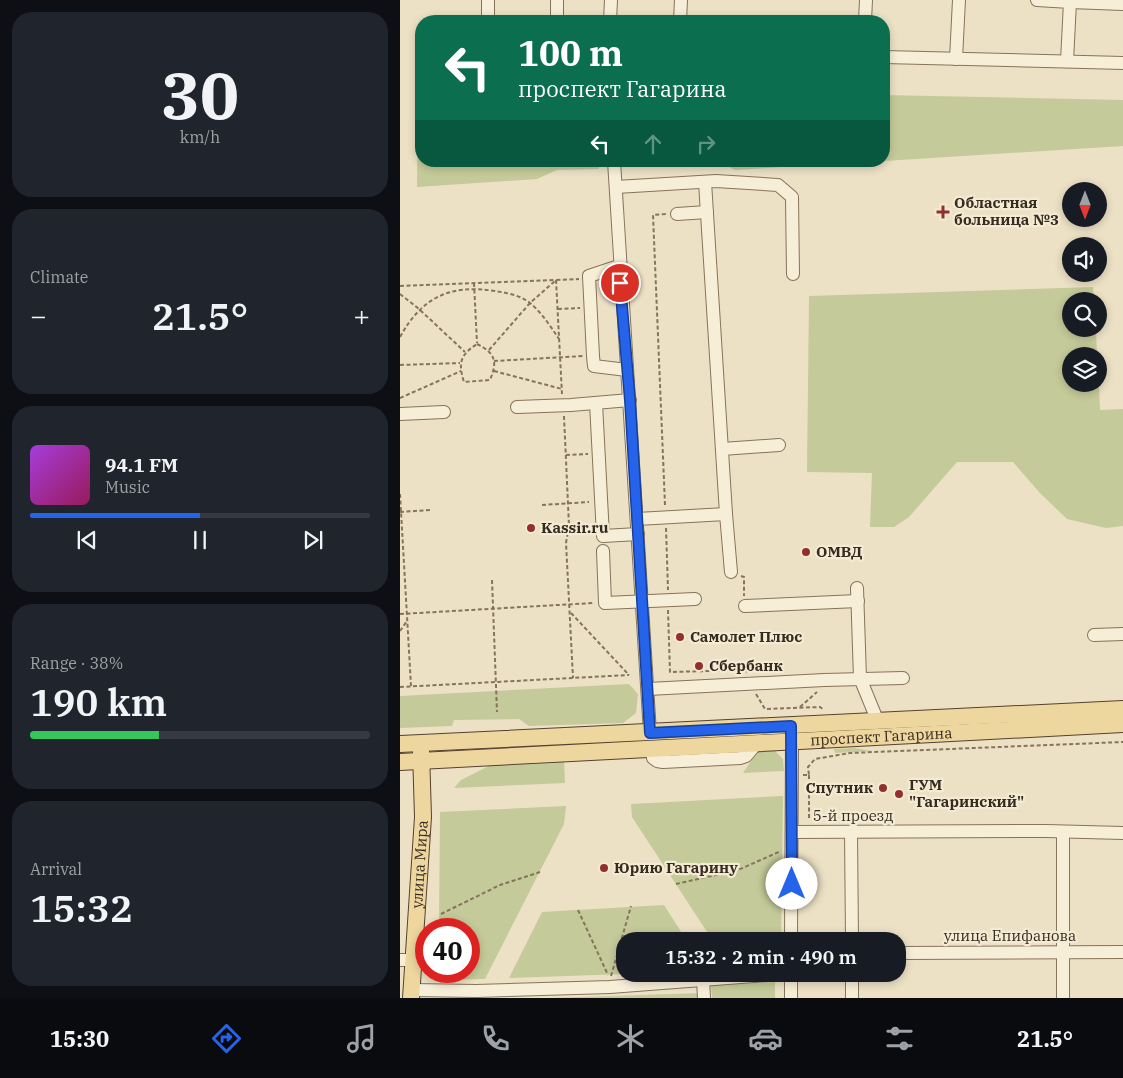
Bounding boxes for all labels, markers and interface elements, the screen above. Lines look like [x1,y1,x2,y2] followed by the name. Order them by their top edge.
[518,30,623,76] text: 100 m
[435,35,500,100] icon: left
[161,52,239,137] text: 30
[518,74,727,103] text: проспект Гагарина
[180,127,220,147] text: km/h
[586,130,614,158] icon: left
[639,130,667,158] icon: ahead
[692,130,720,158] icon: right
[1062,182,1108,228] north arrow
[1062,182,1107,392] map controls
[954,193,1059,229] place label: Областная больница №3
[936,205,950,219] marker: Областная больница №3
[1062,237,1107,282] button: sound
[599,262,641,304] pin
[30,267,88,287] text: Climate
[606,269,634,297] icon: arrive
[152,291,248,340] text: 21.5°
[1062,292,1107,337] button: search
[30,297,47,334] text: −
[353,297,370,334] text: +
[1062,347,1107,392] button: layers
[105,453,178,477] text: 94.1 FM
[105,477,150,497] text: Music
[541,518,609,537] place label: Kassir.ru
[525,522,537,534] marker: Kassir.ru
[73,526,101,554] icon: previous
[186,526,214,554] icon: pause
[299,526,327,554] icon: next
[816,542,862,561] place label: ОМВД
[800,546,812,558] marker: ОМВД
[690,627,802,646] place label: Самолет Плюс
[674,631,686,643] marker: Самолет Плюс
[30,653,123,673] text: Range · 38%
[709,656,783,675] place label: Сбербанк
[693,660,705,672] marker: Сбербанк
[30,677,167,726] text: 190 km
[810,723,953,749] street label: проспект Гагарина
[909,775,1024,811] place label: ГУМ "Гагаринский"
[805,778,873,797] place label: Спутник
[877,782,889,794] marker: Спутник
[893,788,905,800] marker: ГУМ "Гагаринский"
[813,806,893,825] street label: 5-й проезд
[407,819,432,909] street label: улица Мира
[765,857,817,909] position arrow
[614,858,738,877] place label: Юрию Гагарину
[30,859,82,879] text: Arrival
[598,862,610,874] marker: Юрию Гагарину
[30,883,133,932] text: 15:32
[415,918,480,983] speed limit sign: 40
[944,926,1076,945] street label: улица Епифанова
[665,945,857,969] text: 15:32 · 2 min · 490 m
[209,1021,244,1056] icon: directions
[344,1021,379,1056] icon: music
[478,1021,513,1056] icon: phone
[613,1021,648,1056] icon: climate
[748,1021,783,1056] icon: car
[882,1021,917,1056] icon: filters
[50,1024,109,1053] text: 15:30
[1017,1024,1073,1053] text: 21.5°

